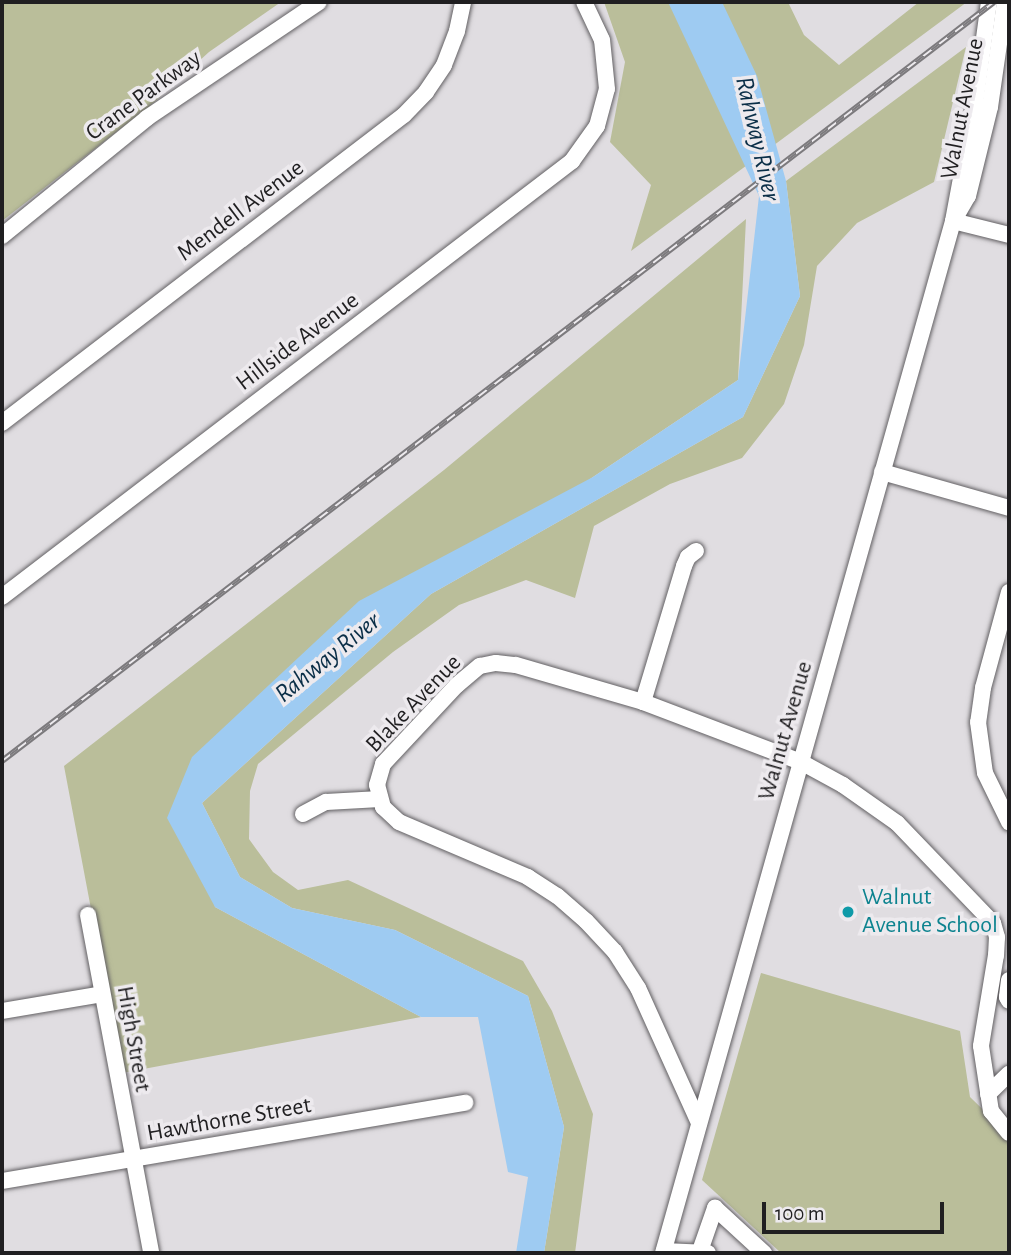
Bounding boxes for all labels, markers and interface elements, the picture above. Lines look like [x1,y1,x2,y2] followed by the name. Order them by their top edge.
[935,36,991,182] street label: Walnut Avenue
[81,44,207,148] street label: Crane Parkway
[728,74,786,204] water label: Rahway River
[172,154,310,268] street label: Mendell Avenue
[231,287,365,397] street label: Hillside Avenue
[269,606,387,710] water label: Rahway River
[360,649,468,759] street label: Blake Avenue
[752,658,820,804] street label: Walnut Avenue
[862,884,998,940] place label: Walnut Avenue School
[840,904,856,920] marker: Walnut Avenue School
[110,984,156,1094] street label: High Street
[145,1091,313,1149] street label: Hawthorne Street
[766,1188,948,1232] scale bar
[775,1203,825,1224] text: 100 m

